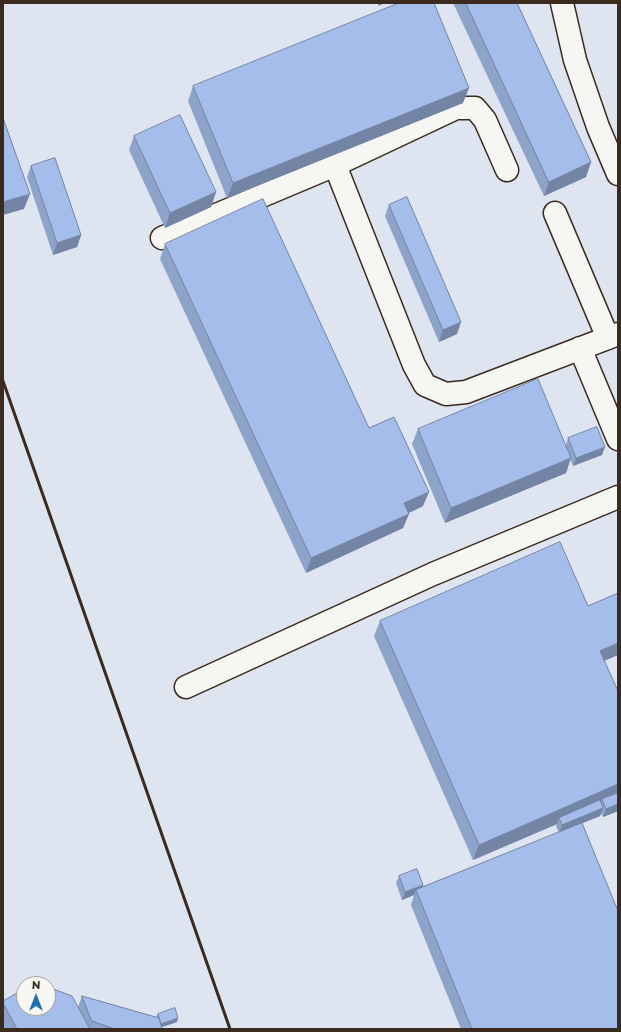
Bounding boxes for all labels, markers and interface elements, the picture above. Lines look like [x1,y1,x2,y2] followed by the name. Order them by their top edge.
[16,976,56,1016] north arrow
[32,976,40,993] text: N

